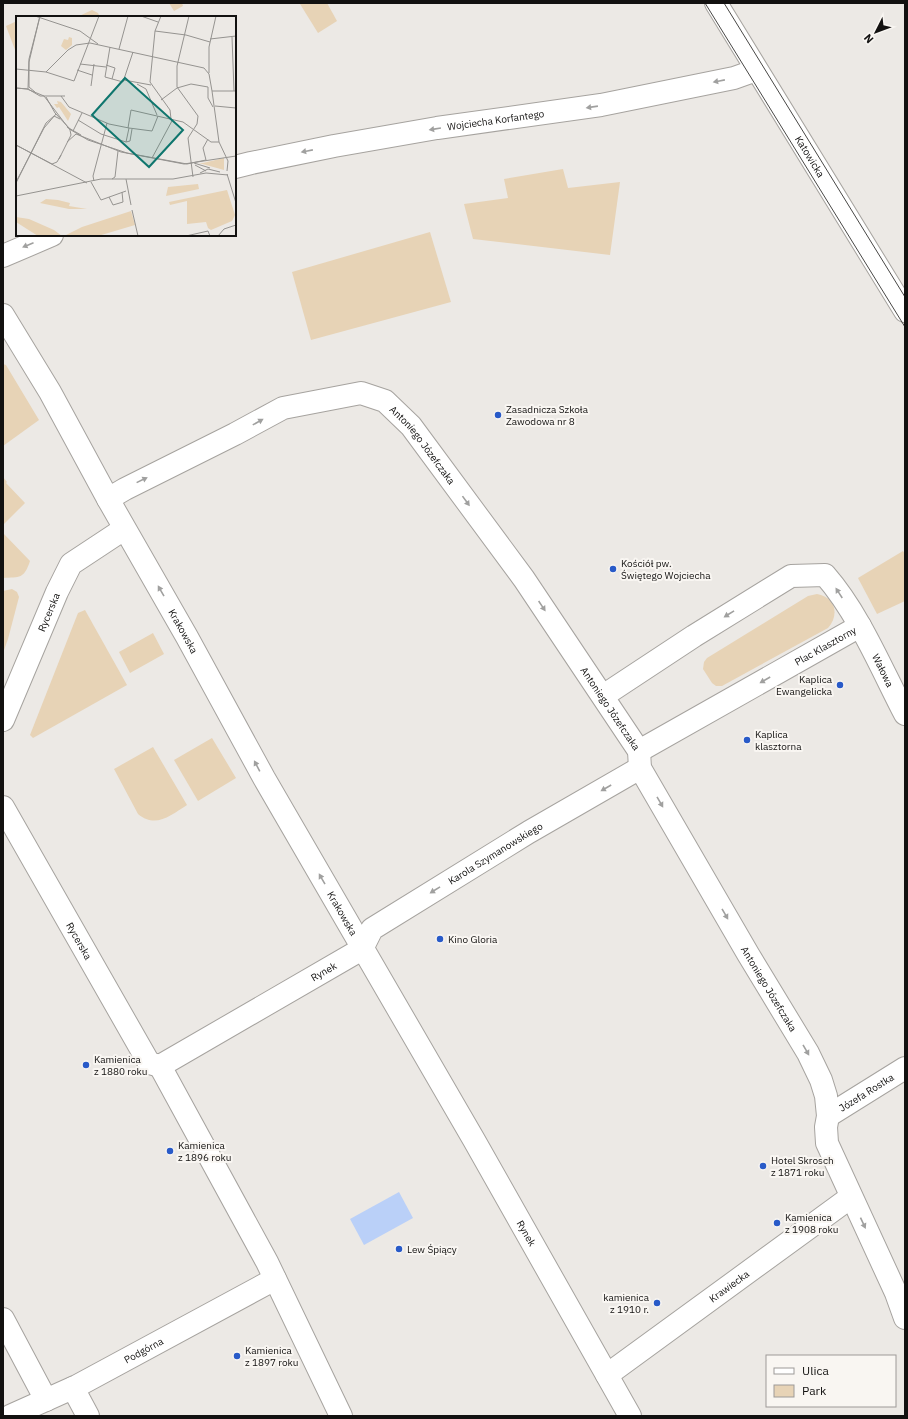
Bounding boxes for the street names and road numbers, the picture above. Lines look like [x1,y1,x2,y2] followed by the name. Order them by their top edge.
[446,107,545,134] street label: Wojciecha Korfantego
[792,134,828,180] street label: Katowicka
[387,403,458,488] street label: Antoniego Józefczaka
[35,590,63,634] street label: Rycerska
[165,607,201,656] street label: Krakowska
[792,623,859,669] street label: Plac Klasztorny
[869,652,897,690] street label: Wałowa
[578,665,643,753] street label: Antoniego Józefczaka
[446,819,545,887] street label: Karola Szymanowskiego
[324,889,360,939] street label: Krakowska
[63,920,95,963] street label: Rycerska
[738,944,800,1035] street label: Antoniego Józefczaka
[308,959,340,984] street label: Rynek
[837,1070,897,1115] street label: Józefa Rostka
[514,1218,539,1249] street label: Rynek
[707,1267,752,1305] street label: Krawiecka
[122,1334,166,1366] street label: Podgórna

